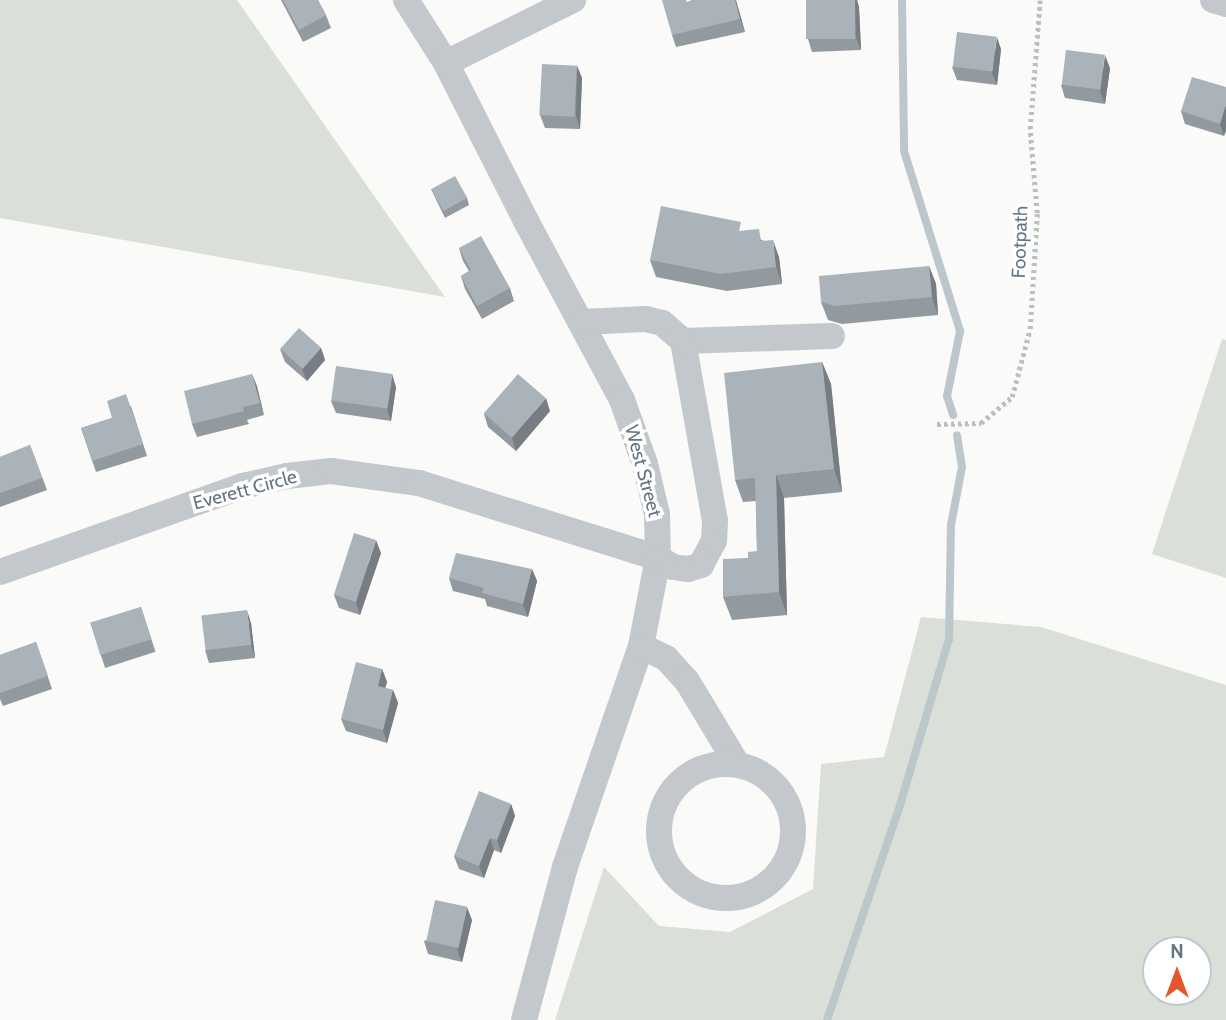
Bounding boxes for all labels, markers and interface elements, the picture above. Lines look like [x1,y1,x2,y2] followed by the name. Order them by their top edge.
[1007,205,1033,279] street label: Footpath
[620,422,666,520] street label: West Street
[191,465,299,515] street label: Everett Circle
[1142,936,1212,1006] north arrow
[1170,940,1184,963] text: N

